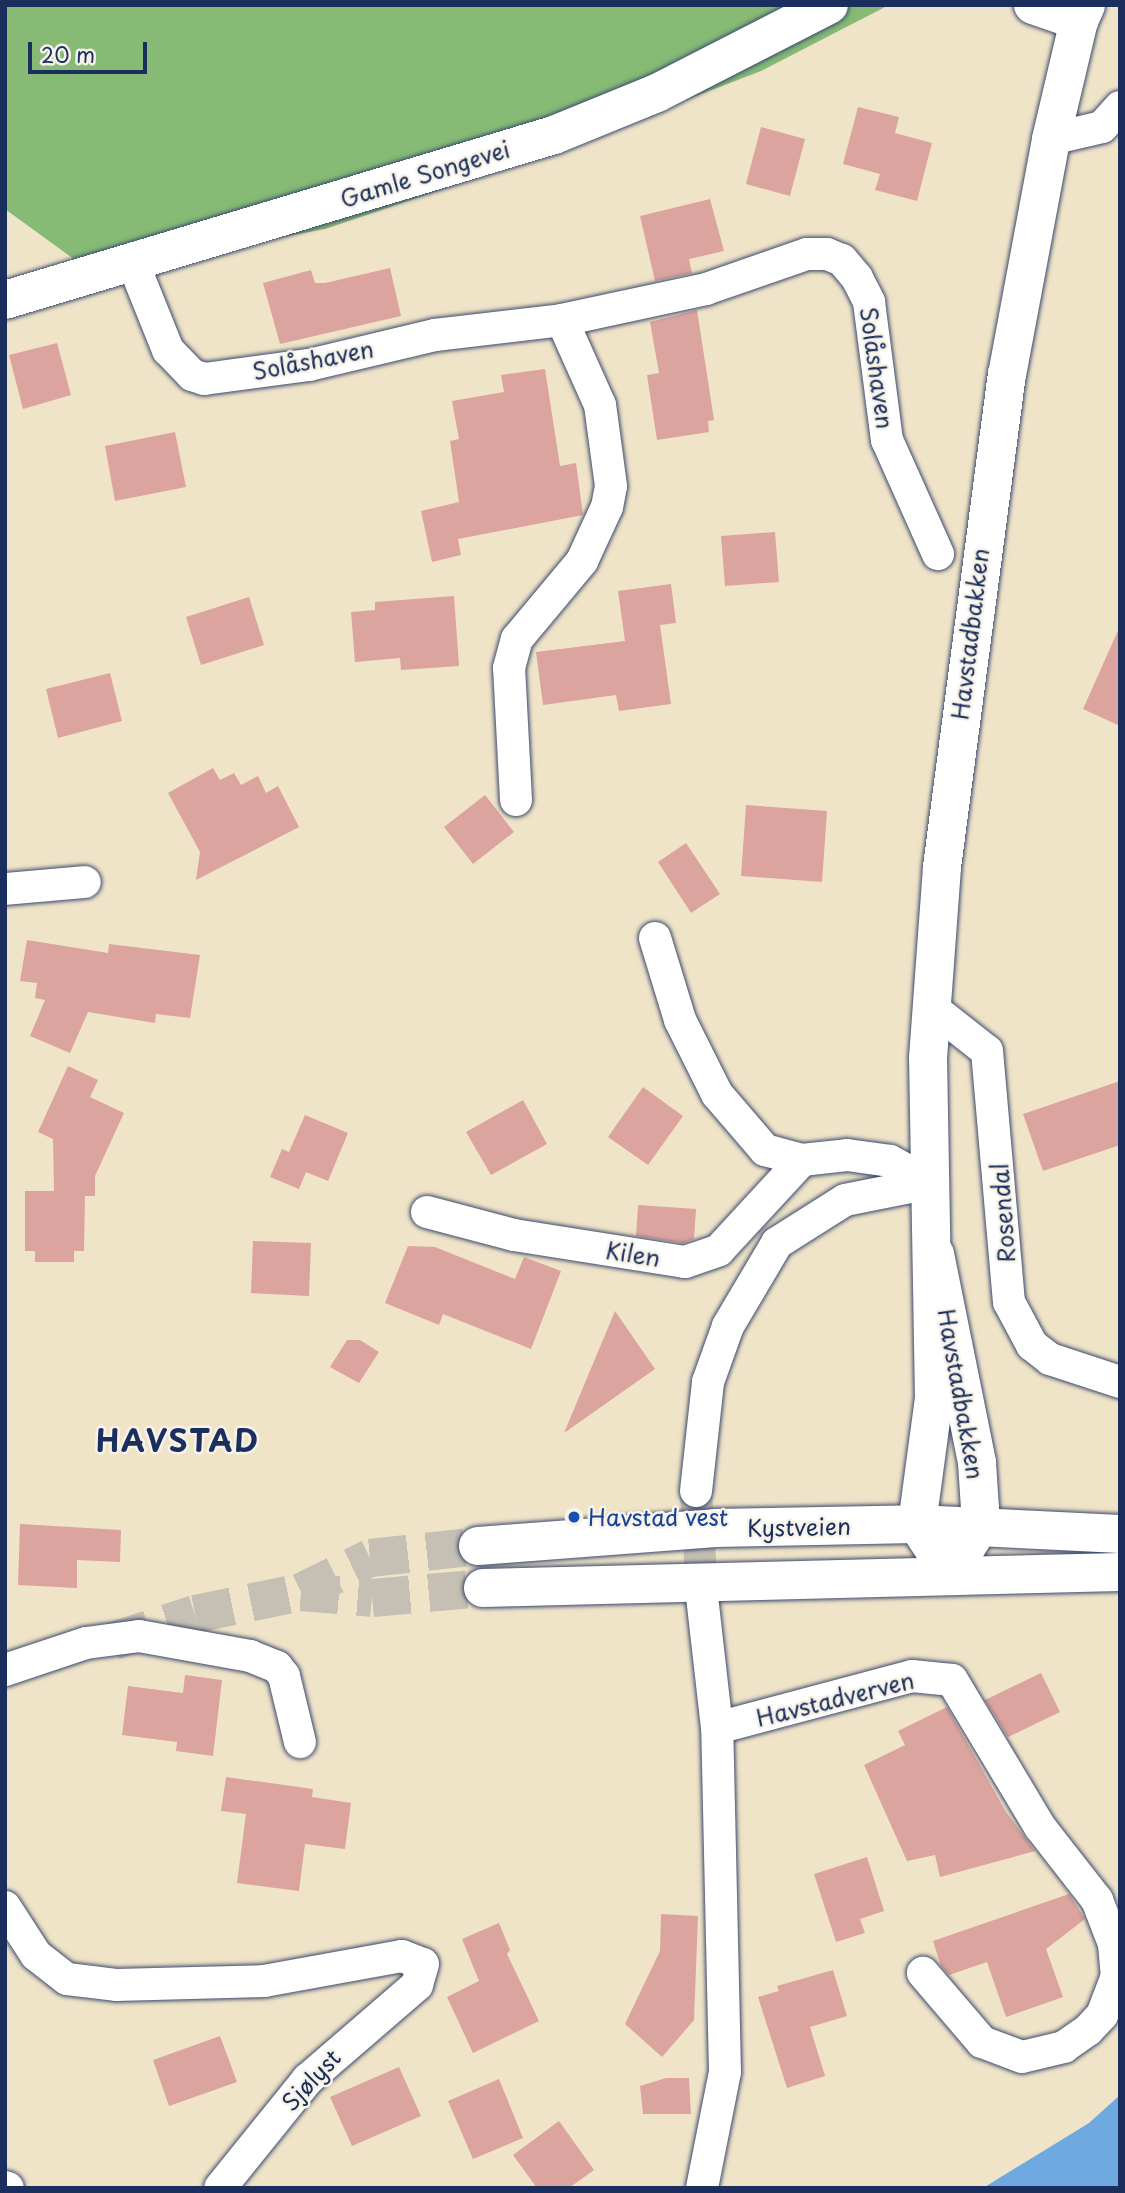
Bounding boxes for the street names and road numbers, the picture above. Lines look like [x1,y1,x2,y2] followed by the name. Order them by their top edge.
[336,135,514,213] street label: Gamle Songevei
[855,305,899,431] street label: Solåshaven
[250,335,376,385] street label: Solåshaven
[946,547,994,721] street label: Havstadbakken
[986,1162,1020,1264] street label: Rosendal
[604,1236,662,1272] street label: Kilen
[932,1307,990,1481] street label: Havstadbakken
[747,1512,851,1542] street label: Kystveien
[753,1666,917,1732] street label: Havstadverven
[276,2044,346,2116] street label: Sjølyst

